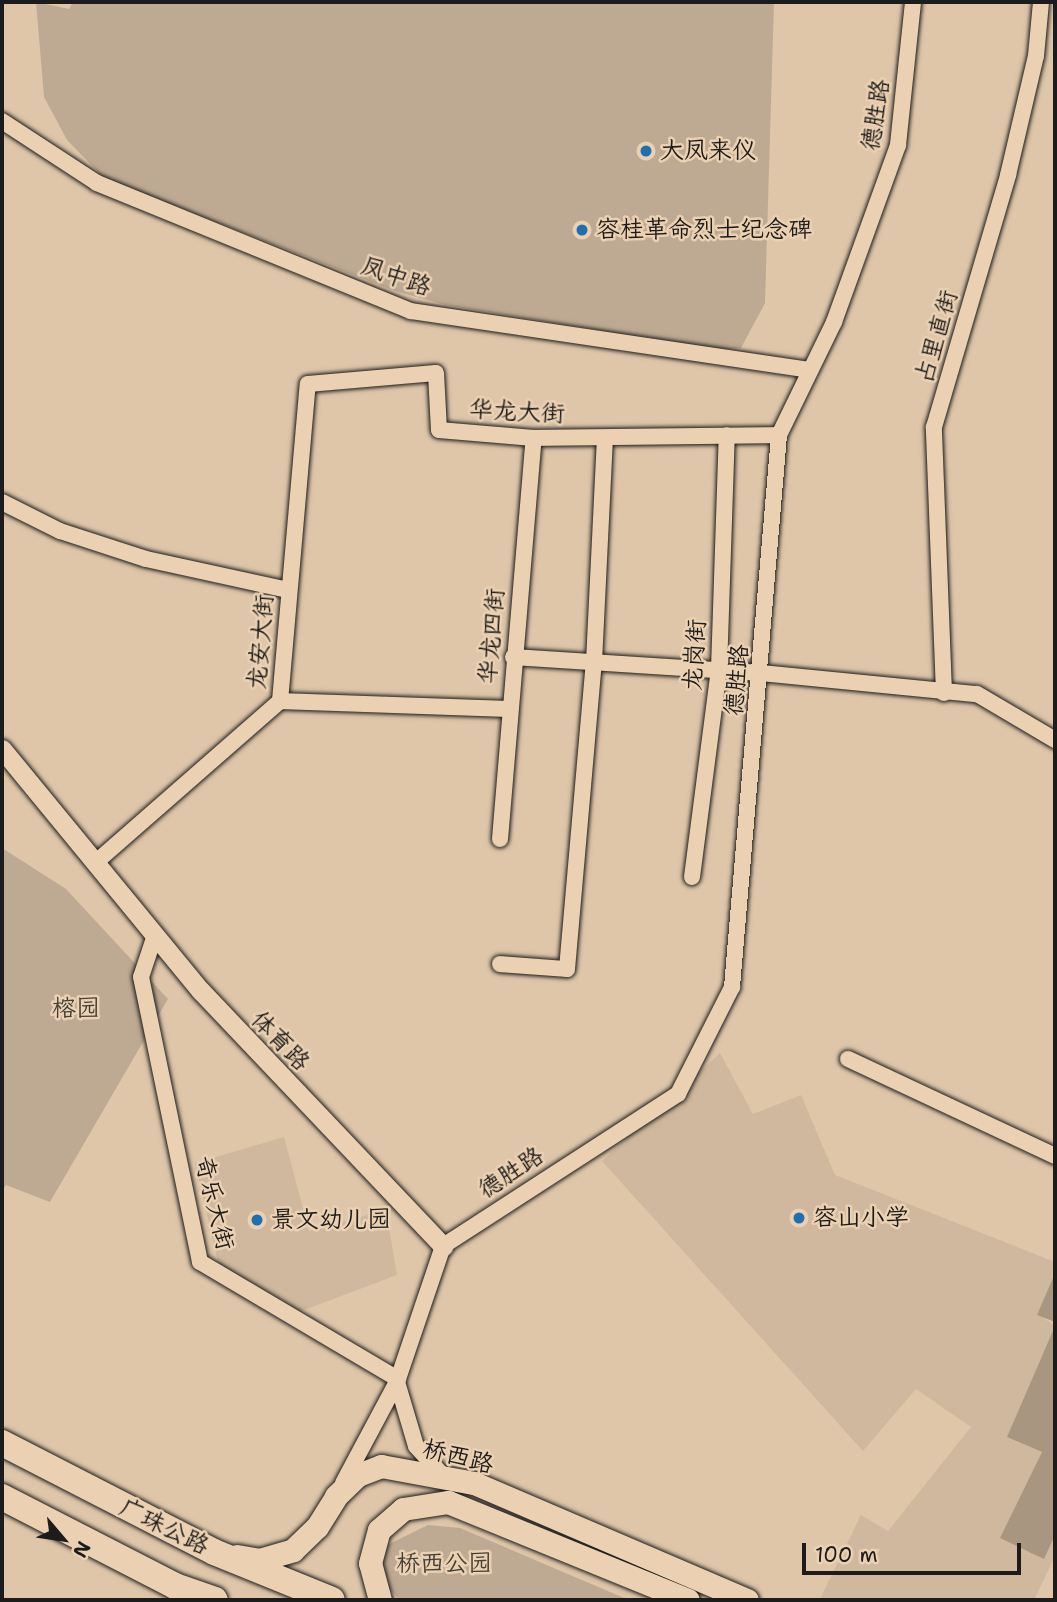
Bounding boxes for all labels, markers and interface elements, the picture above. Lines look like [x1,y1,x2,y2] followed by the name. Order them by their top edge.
[856,77,896,153] street label: 德胜路
[660,137,756,165] place label: 大凤来仪
[638,143,654,159] marker: 大凤来仪
[596,216,812,244] place label: 容桂革命烈士纪念碑
[574,222,590,238] marker: 容桂革命烈士纪念碑
[357,252,435,302] street label: 凤中路
[910,287,964,387] street label: 占里直街
[468,395,566,429] street label: 华龙大街
[473,587,511,685] street label: 华龙四街
[242,593,280,691] street label: 龙安大街
[678,618,712,692] street label: 龙岗街
[720,643,754,717] street label: 德胜路
[52,995,100,1023] park label: 榕园
[245,1005,315,1077] street label: 体育路
[473,1141,549,1205] street label: 德胜路
[188,1153,240,1253] street label: 奇乐大街
[813,1204,909,1232] place label: 容山小学
[271,1206,391,1234] place label: 景文幼儿园
[791,1210,807,1226] marker: 容山小学
[249,1212,265,1228] marker: 景文幼儿园
[420,1434,496,1480] street label: 桥西路
[115,1493,213,1561] street label: 广珠公路
[28,1504,98,1574] north arrow
[805,1528,1024,1572] scale bar
[67,1537,96,1562] text: N
[815,1541,878,1569] text: 100 m
[396,1550,492,1578] park label: 桥西公园

